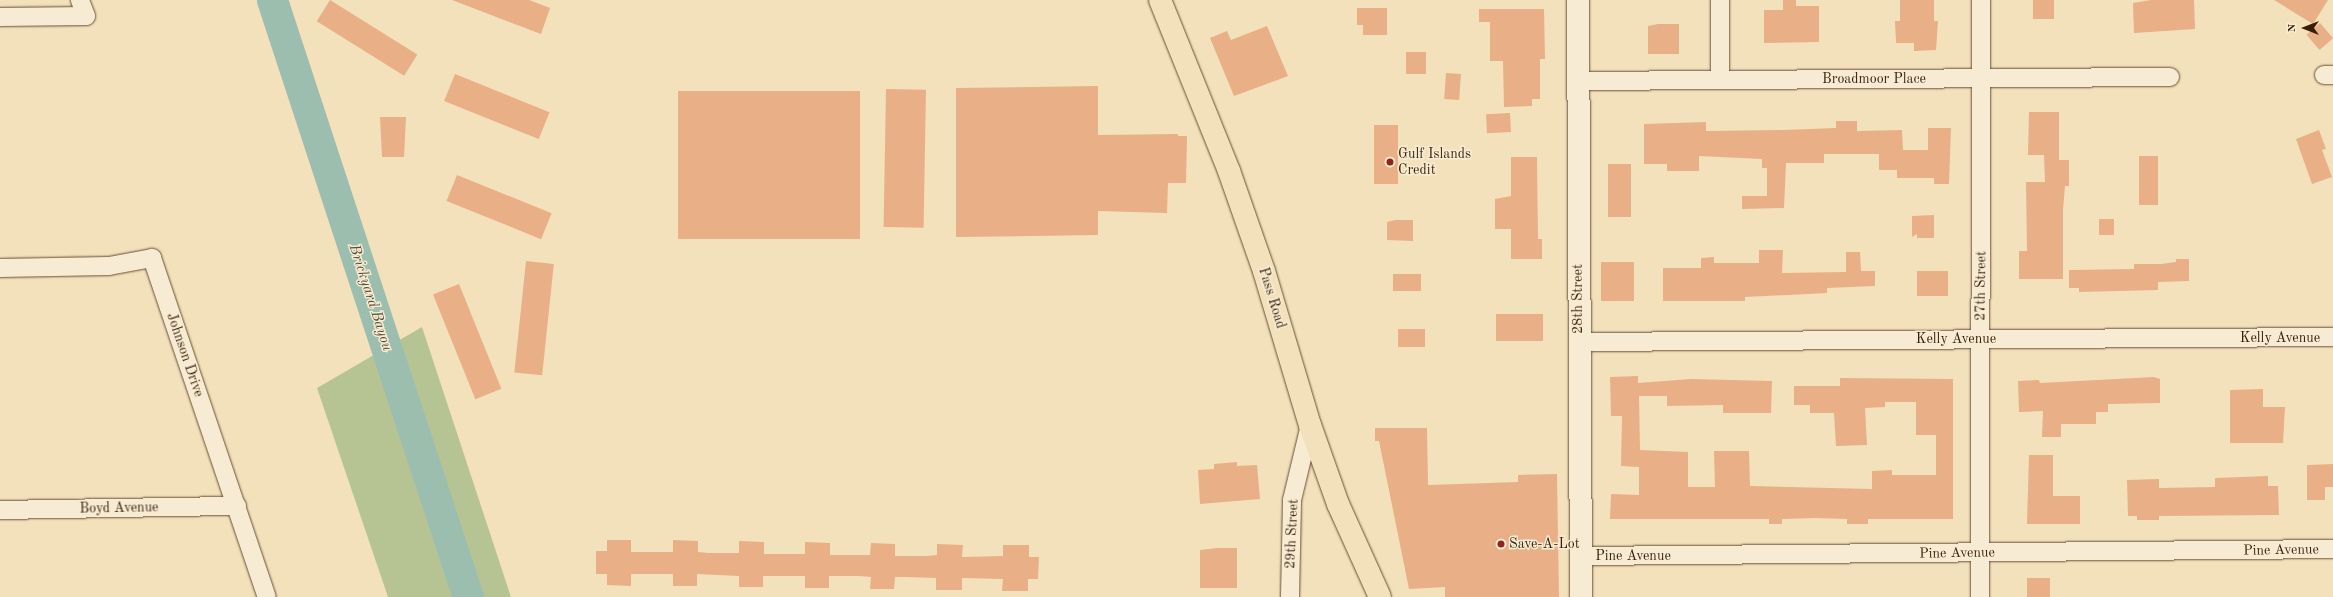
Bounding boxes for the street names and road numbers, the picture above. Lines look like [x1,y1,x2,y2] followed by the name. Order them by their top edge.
[1822,71,1926,87] street label: Broadmoor Place
[1972,251,1990,321] street label: 27th Street
[1570,264,1586,334] street label: 28th Street
[1255,265,1289,331] street label: Pass Road
[163,311,207,399] street label: Johnson Drive
[2240,330,2320,346] street label: Kelly Avenue
[1916,331,1996,347] street label: Kelly Avenue
[79,499,159,517] street label: Boyd Avenue
[1282,499,1302,569] street label: 29th Street
[2243,541,2319,559] street label: Pine Avenue
[1919,544,1995,562] street label: Pine Avenue
[1595,548,1671,564] street label: Pine Avenue

